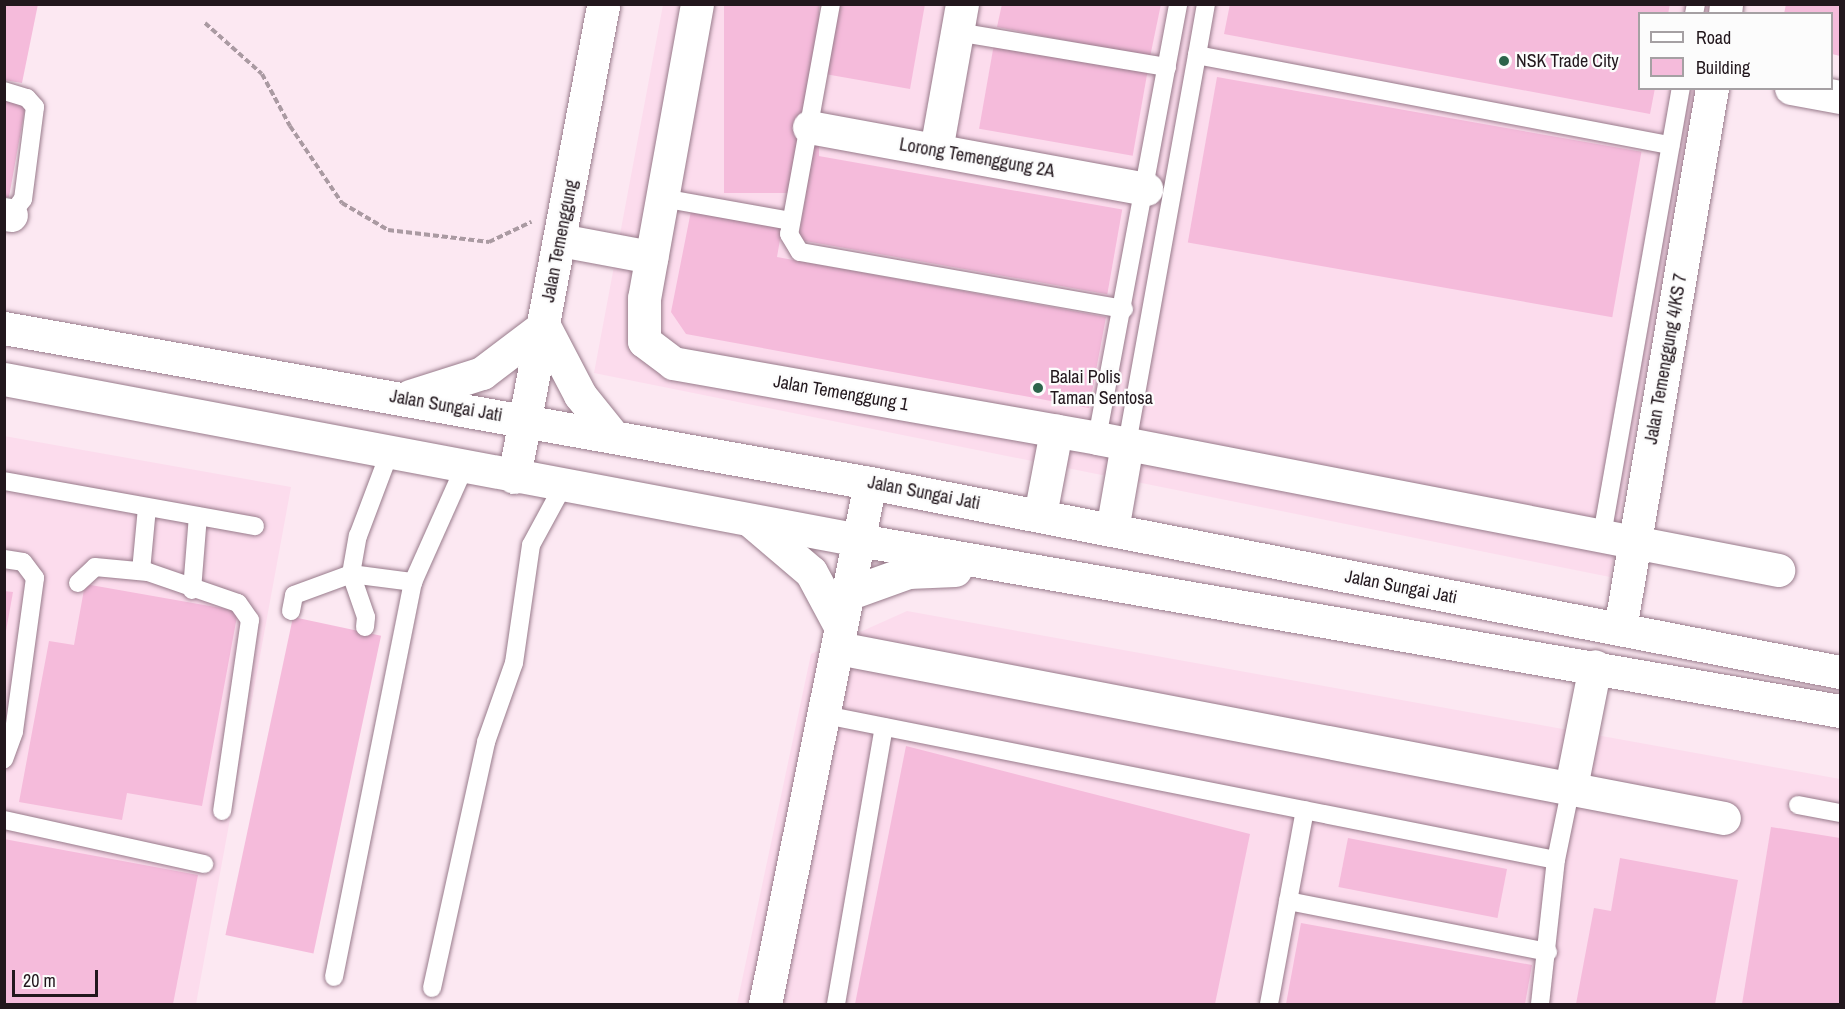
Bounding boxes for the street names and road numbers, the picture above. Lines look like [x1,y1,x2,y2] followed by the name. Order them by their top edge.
[898,134,1056,182] street label: Lorong Temenggung 2A
[537,178,583,304] street label: Jalan Temenggung
[1640,272,1692,446] street label: Jalan Temenggung 4/KS 7
[772,370,910,416] street label: Jalan Temenggung 1
[388,385,504,427] street label: Jalan Sungai Jati
[866,472,982,514] street label: Jalan Sungai Jati
[1343,566,1459,608] street label: Jalan Sungai Jati

